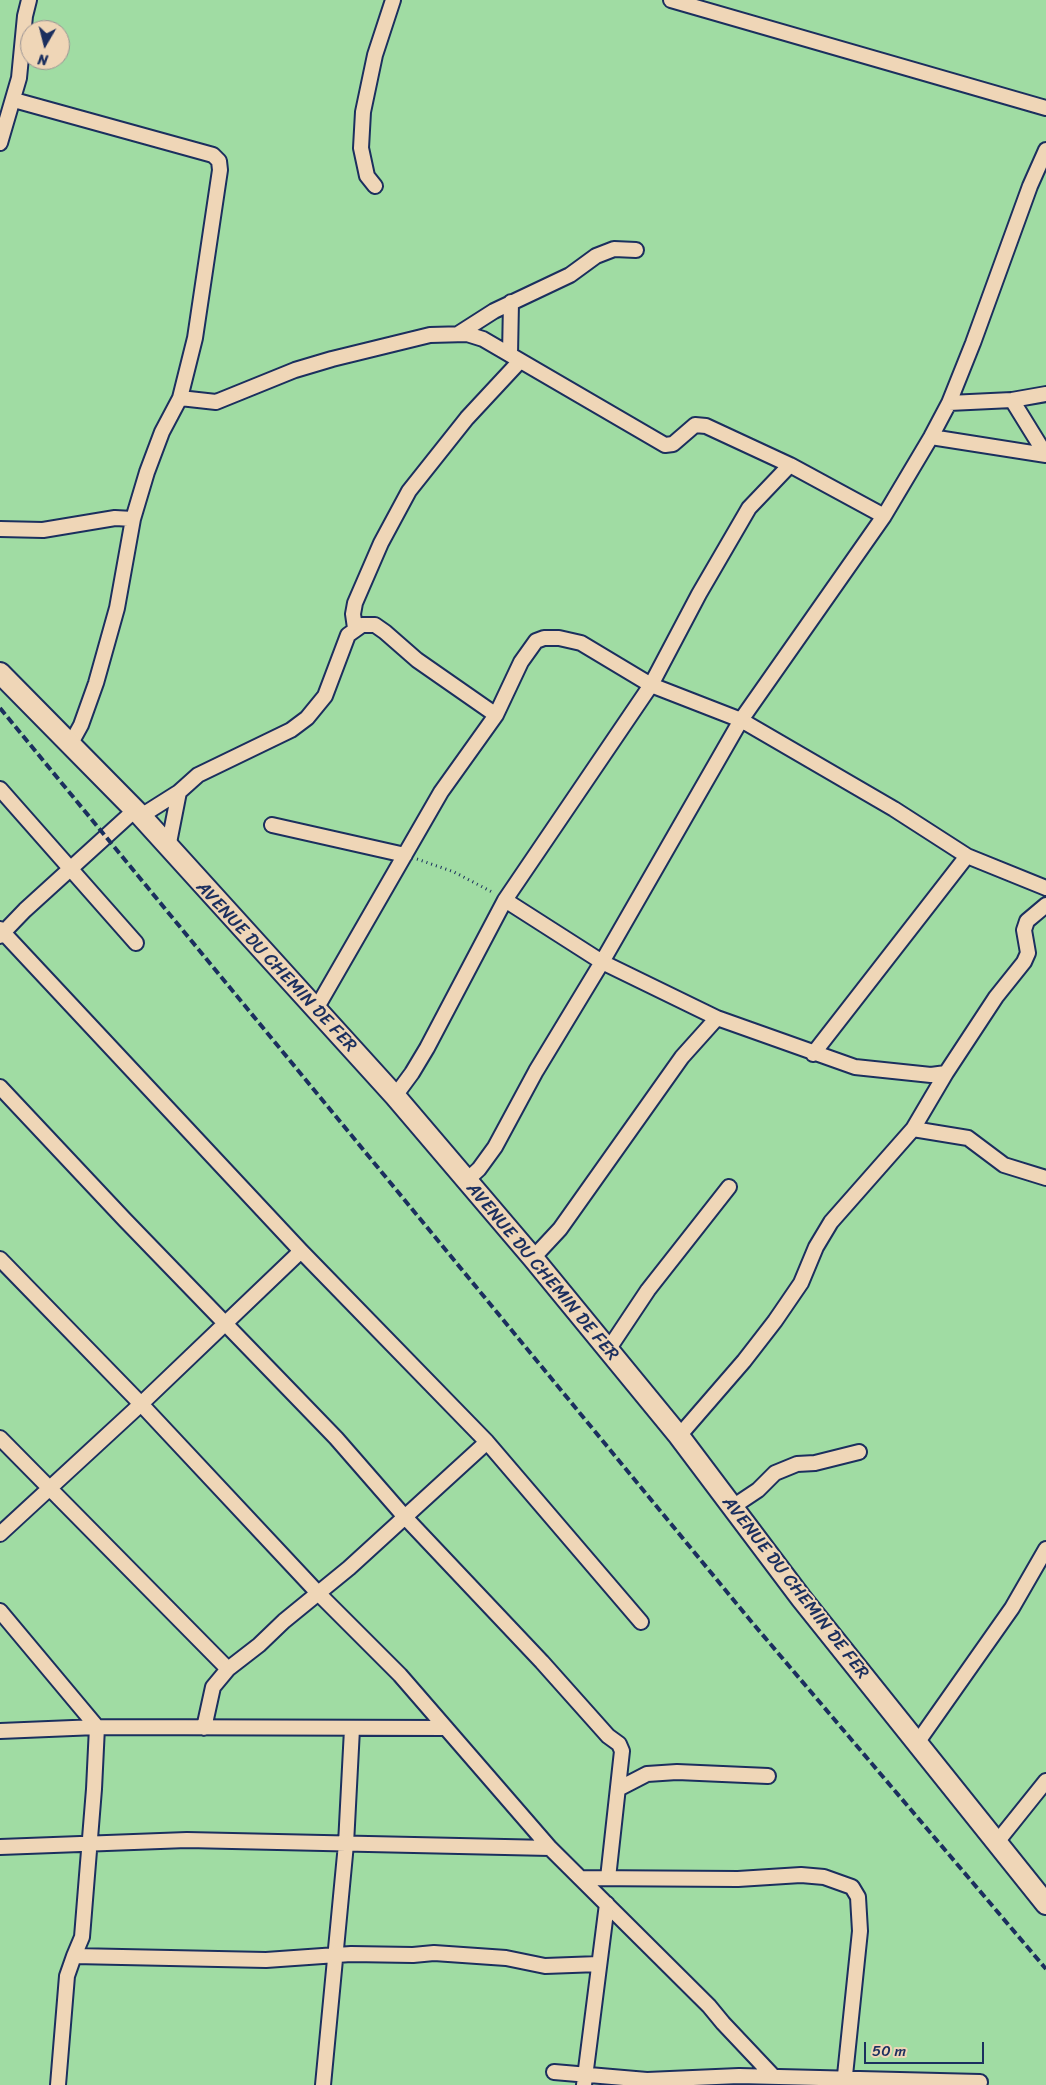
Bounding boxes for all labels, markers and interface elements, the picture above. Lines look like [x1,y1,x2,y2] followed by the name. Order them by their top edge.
[20,20,70,70] north arrow
[36,46,50,72] text: N
[191,877,361,1057] street label: AVENUE DU CHEMIN DE FER
[461,1179,623,1365] street label: AVENUE DU CHEMIN DE FER
[717,1492,873,1684] street label: AVENUE DU CHEMIN DE FER
[866,2032,986,2064] scale bar
[872,2038,906,2064] text: 50 m

